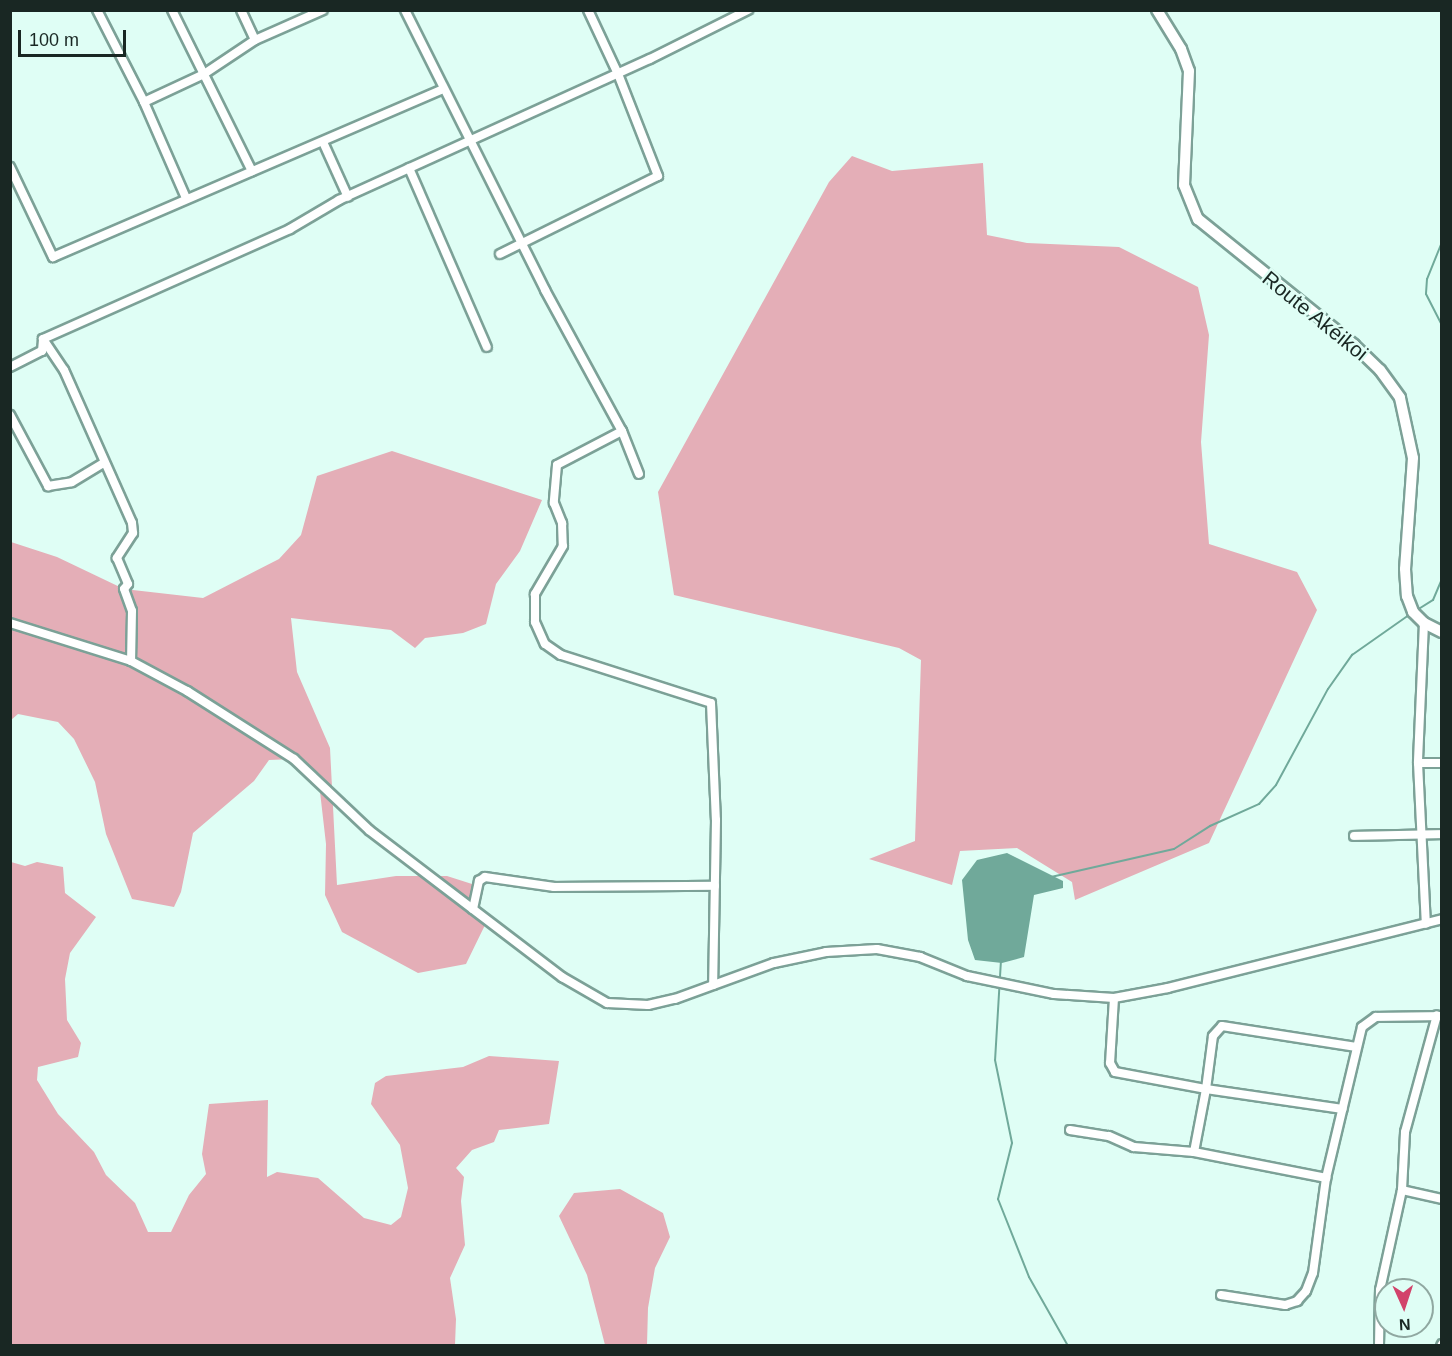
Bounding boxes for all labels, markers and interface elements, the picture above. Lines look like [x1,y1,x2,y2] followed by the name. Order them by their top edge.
[21,18,129,56] scale bar
[29,30,79,50] text: 100 m
[1257,265,1373,367] street label: Route Akéikoi
[1374,1278,1434,1338] north arrow
[1399,1316,1411,1333] text: N

